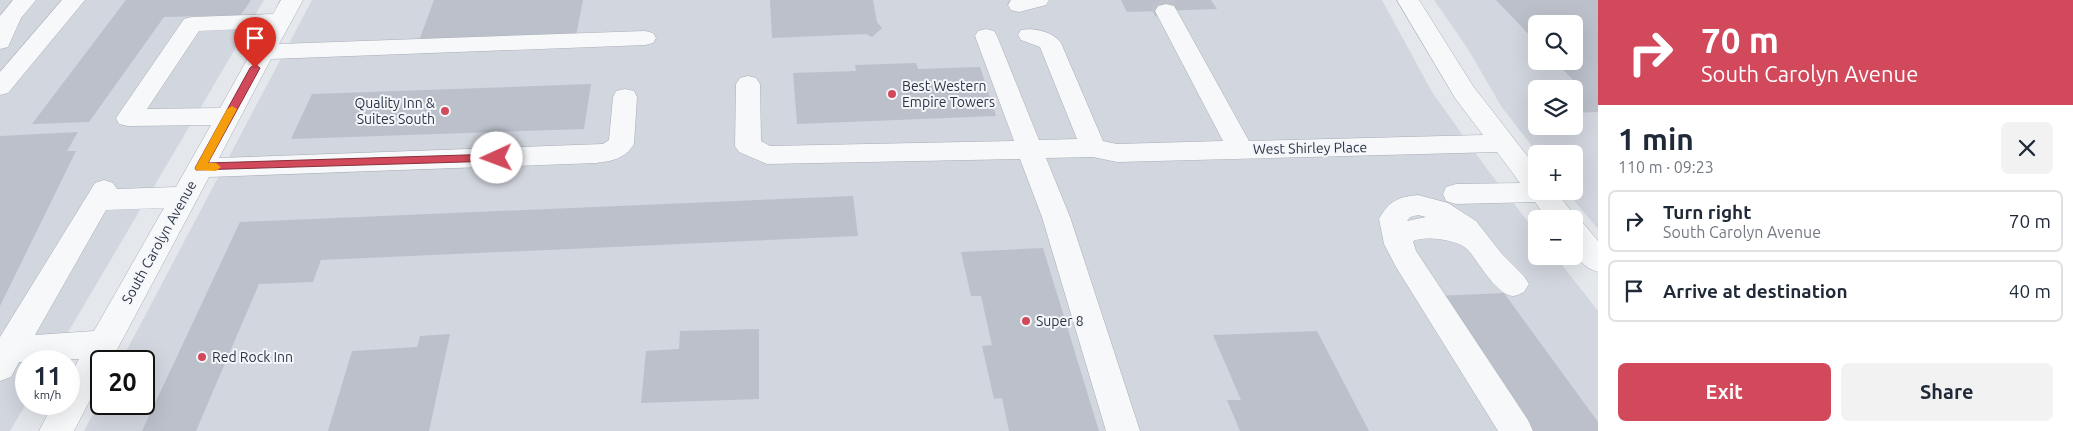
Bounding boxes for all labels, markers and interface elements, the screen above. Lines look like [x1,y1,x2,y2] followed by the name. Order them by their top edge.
[1528,15,1583,265] map controls
[1528,15,1583,70] button: search
[234,17,276,68] pin
[1618,20,1683,85] icon: right
[1701,20,1779,60] text: 70 m
[241,24,269,52] icon: arrive
[1701,61,1918,86] text: South Carolyn Avenue
[902,78,995,110] place label: Best Western Empire Towers
[1528,80,1583,135] button: layers
[886,88,898,100] marker: Best Western Empire Towers
[354,95,436,127] place label: Quality Inn & Suites South
[439,105,451,117] marker: Quality Inn & Suites South
[1618,122,1694,156] text: 1 min
[2001,122,2053,174] button: close
[470,131,522,183] position arrow
[1253,139,1367,157] street label: West Shirley Place
[1528,145,1583,200] button: +
[1618,158,1714,176] text: 110 m · 09:23
[118,178,200,306] street label: South Carolyn Avenue
[1663,201,1751,223] text: Turn right
[1620,207,1648,235] icon: right
[1528,210,1583,265] button: −
[2009,210,2051,232] text: 70 m
[1663,223,1821,241] text: South Carolyn Avenue
[1620,277,1648,305] icon: arrive
[1663,280,1848,302] text: Arrive at destination
[2009,280,2051,302] text: 40 m
[1036,313,1084,329] place label: Super 8
[1020,315,1032,327] marker: Super 8
[212,349,293,365] place label: Red Rock Inn
[90,350,155,415] speed limit sign: 20
[196,351,208,363] marker: Red Rock Inn
[33,362,62,390] text: 11
[1618,363,1831,421] button: Exit
[1841,363,2053,421] button: Share
[34,388,61,401] text: km/h

